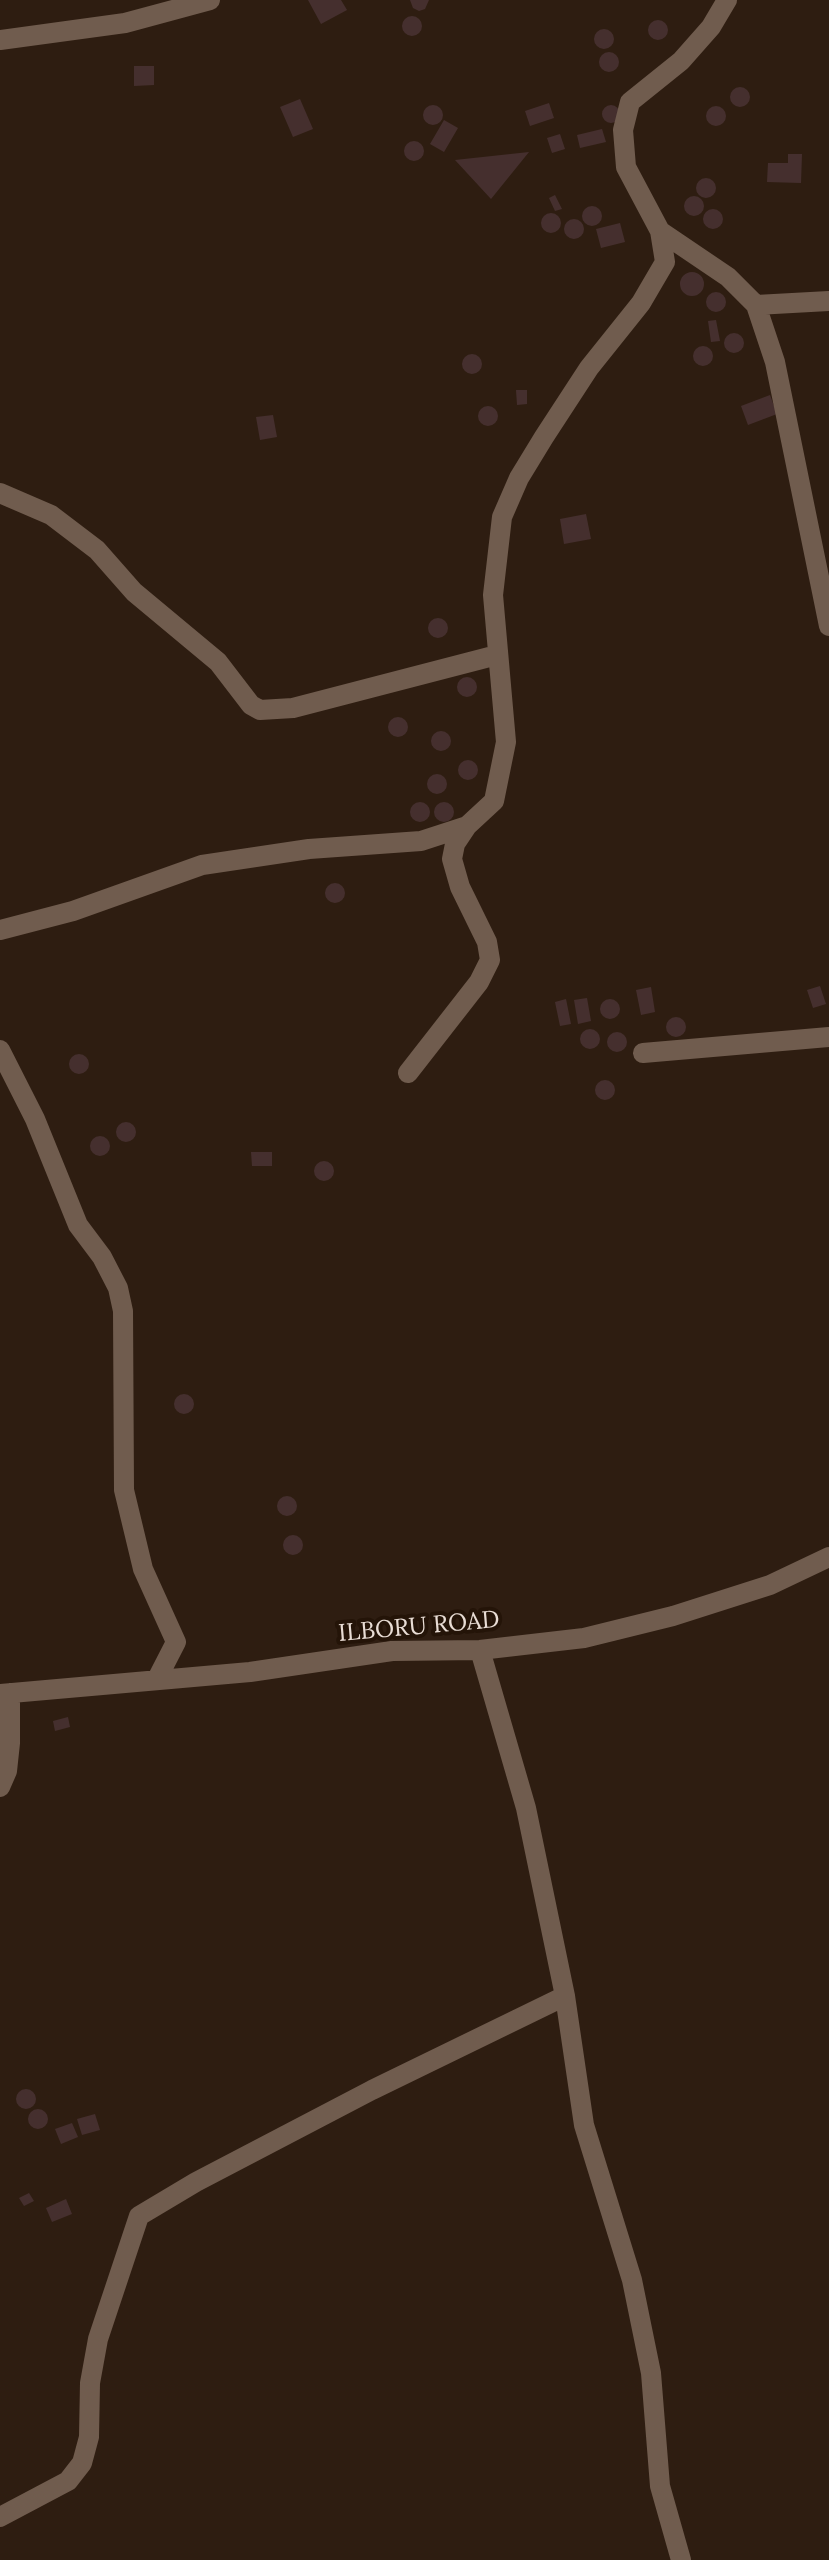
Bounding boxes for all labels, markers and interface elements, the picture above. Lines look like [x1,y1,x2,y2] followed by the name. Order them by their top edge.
[337,1606,501,1648] street label: ILBORU ROAD

